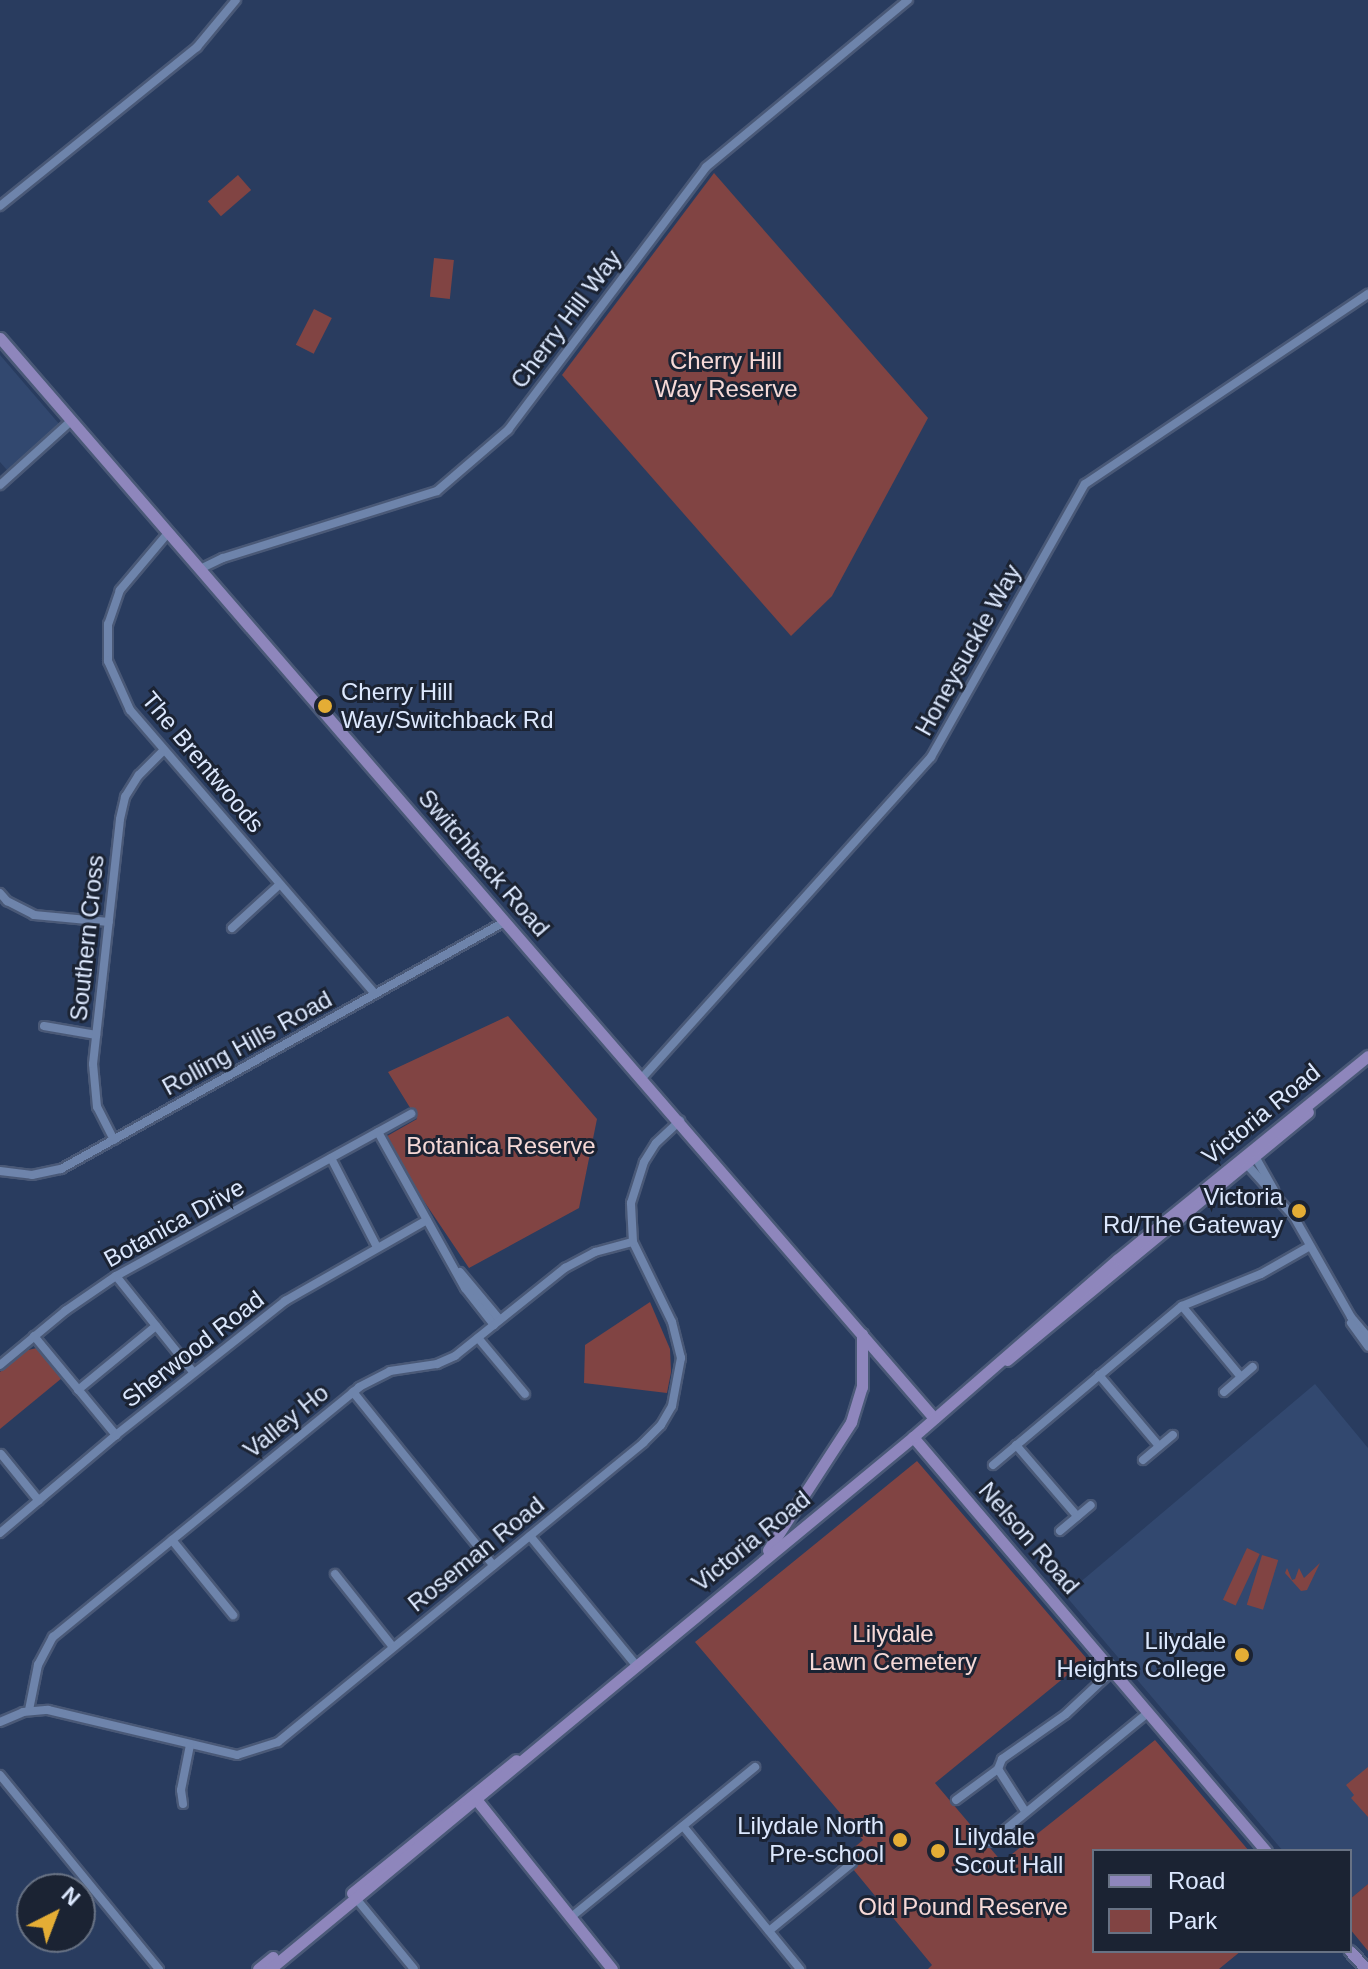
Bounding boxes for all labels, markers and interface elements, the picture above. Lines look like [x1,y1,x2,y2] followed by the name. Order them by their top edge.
[505,244,627,394] street label: Cherry Hill Way
[654,347,798,403] park label: Cherry Hill Way Reserve
[909,559,1027,741] street label: Honeysuckle Way
[341,678,554,734] place label: Cherry Hill Way/Switchback Rd
[136,686,270,838] street label: The Brentwoods
[316,697,334,715] marker: Cherry Hill Way/Switchback Rd
[412,784,556,942] street label: Switchback Road
[64,854,110,1022] street label: Southern Cross
[157,984,337,1102] street label: Rolling Hills Road
[1196,1058,1326,1170] street label: Victoria Road
[406,1132,596,1160] park label: Botanica Reserve
[99,1173,249,1273] street label: Botanica Drive
[1103,1183,1283,1239] place label: Victoria Rd/The Gateway
[1290,1202,1308,1220] marker: Victoria Rd/The Gateway
[116,1285,270,1413] street label: Sherwood Road
[238,1378,334,1464] street label: Valley Ho
[973,1476,1085,1600] street label: Nelson Road
[686,1485,816,1597] street label: Victoria Road
[402,1490,550,1618] street label: Roseman Road
[809,1620,977,1676] park label: Lilydale Lawn Cemetery
[1057,1627,1226,1683] place label: Lilydale Heights College
[1233,1646,1251,1664] marker: Lilydale Heights College
[737,1812,884,1868] place label: Lilydale North Pre-school
[954,1823,1063,1879] place label: Lilydale Scout Hall
[891,1831,909,1849] marker: Lilydale North Pre-school
[929,1842,947,1860] marker: Lilydale Scout Hall
[1092,1849,1352,1953] legend
[1168,1867,1225,1894] text: Road
[16,1873,96,1953] north arrow
[57,1882,85,1911] text: N
[858,1893,1068,1921] park label: Old Pound Reserve
[1168,1907,1217,1934] text: Park

